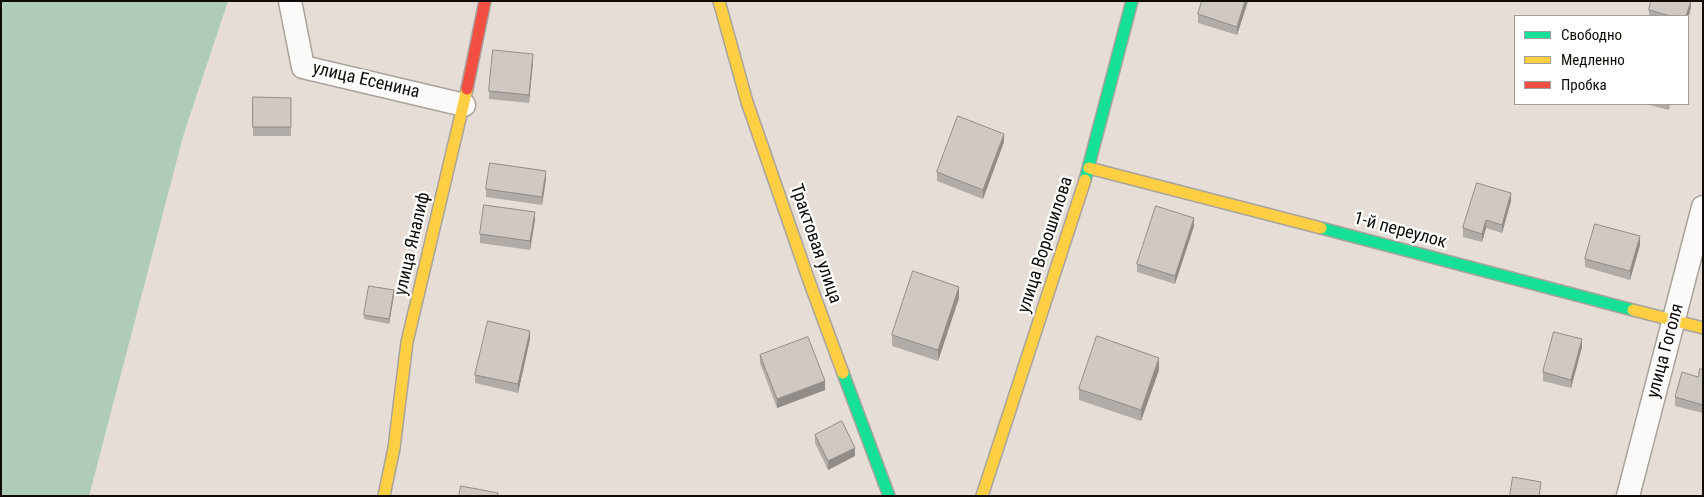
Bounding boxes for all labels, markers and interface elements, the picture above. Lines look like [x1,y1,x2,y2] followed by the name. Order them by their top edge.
[1514,15,1689,105] legend
[1561,26,1622,44] text: Свободно
[1561,51,1625,69] text: Медленно
[310,58,422,104] street label: улица Есенина
[1561,76,1607,94] text: Пробка
[1014,174,1078,316] street label: улица Ворошилова
[784,181,846,307] street label: Трактовая улица
[391,190,435,298] street label: улица Яналиф
[1351,208,1449,254] street label: 1-й переулок
[1643,301,1689,401] street label: улица Гоголя

